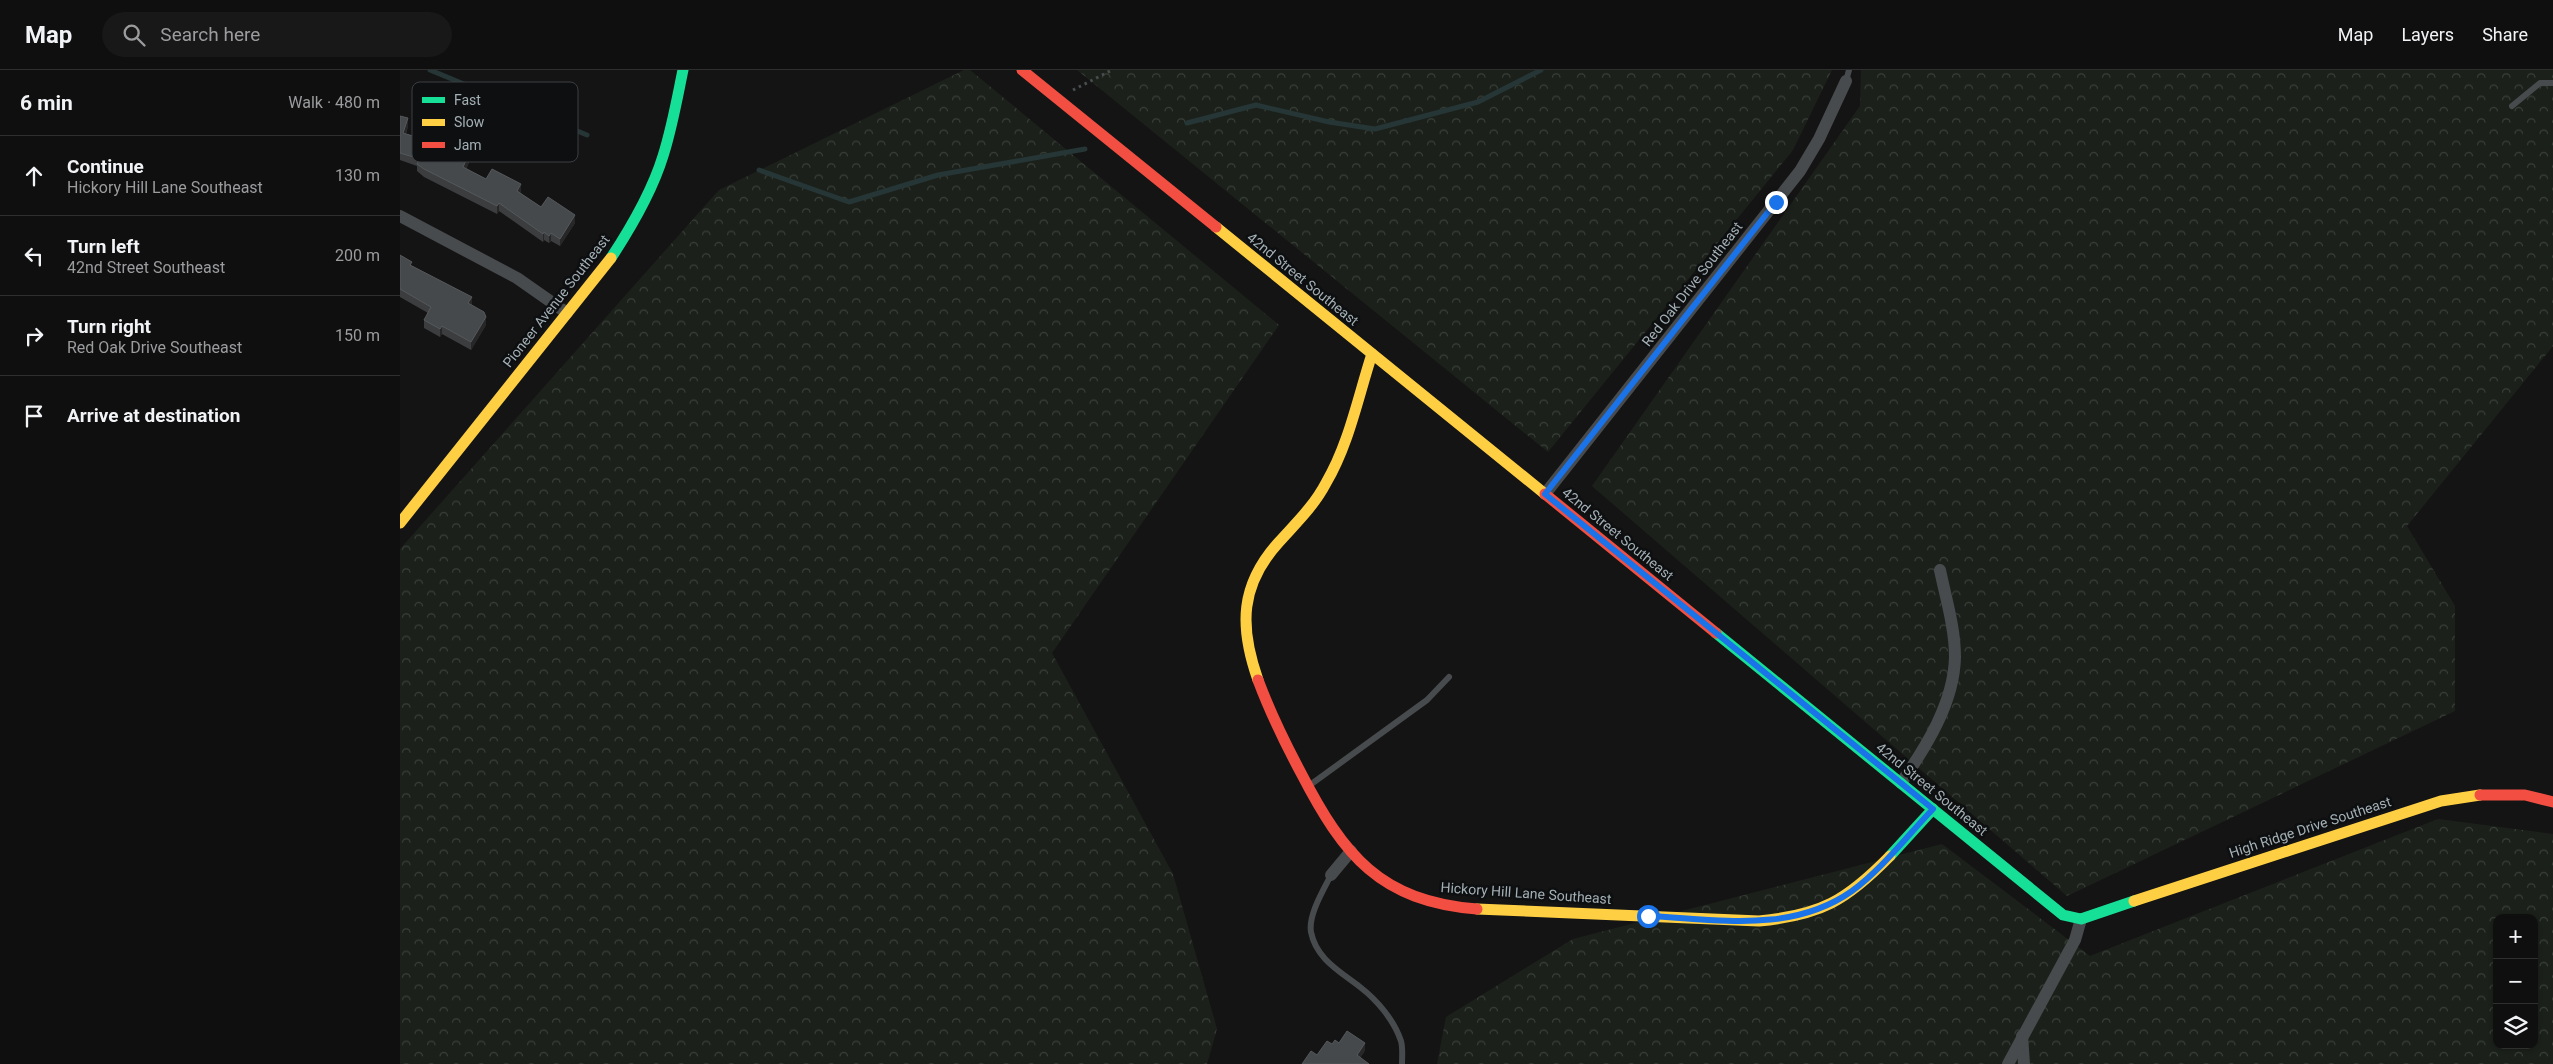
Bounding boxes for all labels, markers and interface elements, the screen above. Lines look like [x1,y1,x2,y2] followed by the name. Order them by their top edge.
[102,12,452,57] search box
[25,21,72,49] text: Map
[120,21,148,49] icon: search
[160,23,260,46] text: Search here
[2338,24,2373,45] text: Map
[2401,24,2454,45] text: Layers
[2482,24,2528,45] text: Share
[412,82,578,162] legend
[20,91,73,115] text: 6 min
[454,92,481,108] text: Fast
[288,93,380,112] text: Walk · 480 m
[454,114,485,130] text: Slow
[454,137,482,153] text: Jam
[67,155,144,178] text: Continue
[20,162,48,190] icon: ahead
[335,166,380,185] text: 130 m
[67,178,263,197] text: Hickory Hill Lane Southeast
[1765,191,1788,214] route end
[1639,218,1746,349] street label: Red Oak Drive Southeast
[1244,229,1362,329] street label: 42nd Street Southeast
[499,231,613,370] street label: Pioneer Avenue Southeast
[67,235,140,258] text: Turn left
[20,242,48,270] icon: left
[335,246,380,265] text: 200 m
[67,258,225,277] text: 42nd Street Southeast
[67,315,151,338] text: Turn right
[20,322,48,350] icon: right
[335,326,380,345] text: 150 m
[67,338,242,357] text: Red Oak Drive Southeast
[20,402,48,430] icon: arrive
[67,404,240,427] text: Arrive at destination
[1559,484,1677,584] street label: 42nd Street Southeast
[1873,739,1991,839] street label: 42nd Street Southeast
[2227,793,2393,861] street label: High Ridge Drive Southeast
[1440,879,1612,907] street label: Hickory Hill Lane Southeast
[1637,905,1660,928] route start
[2493,914,2538,1049] map controls
[2493,914,2538,959] button: +
[2493,959,2538,1004] button: −
[2493,1004,2538,1049] button: layers

